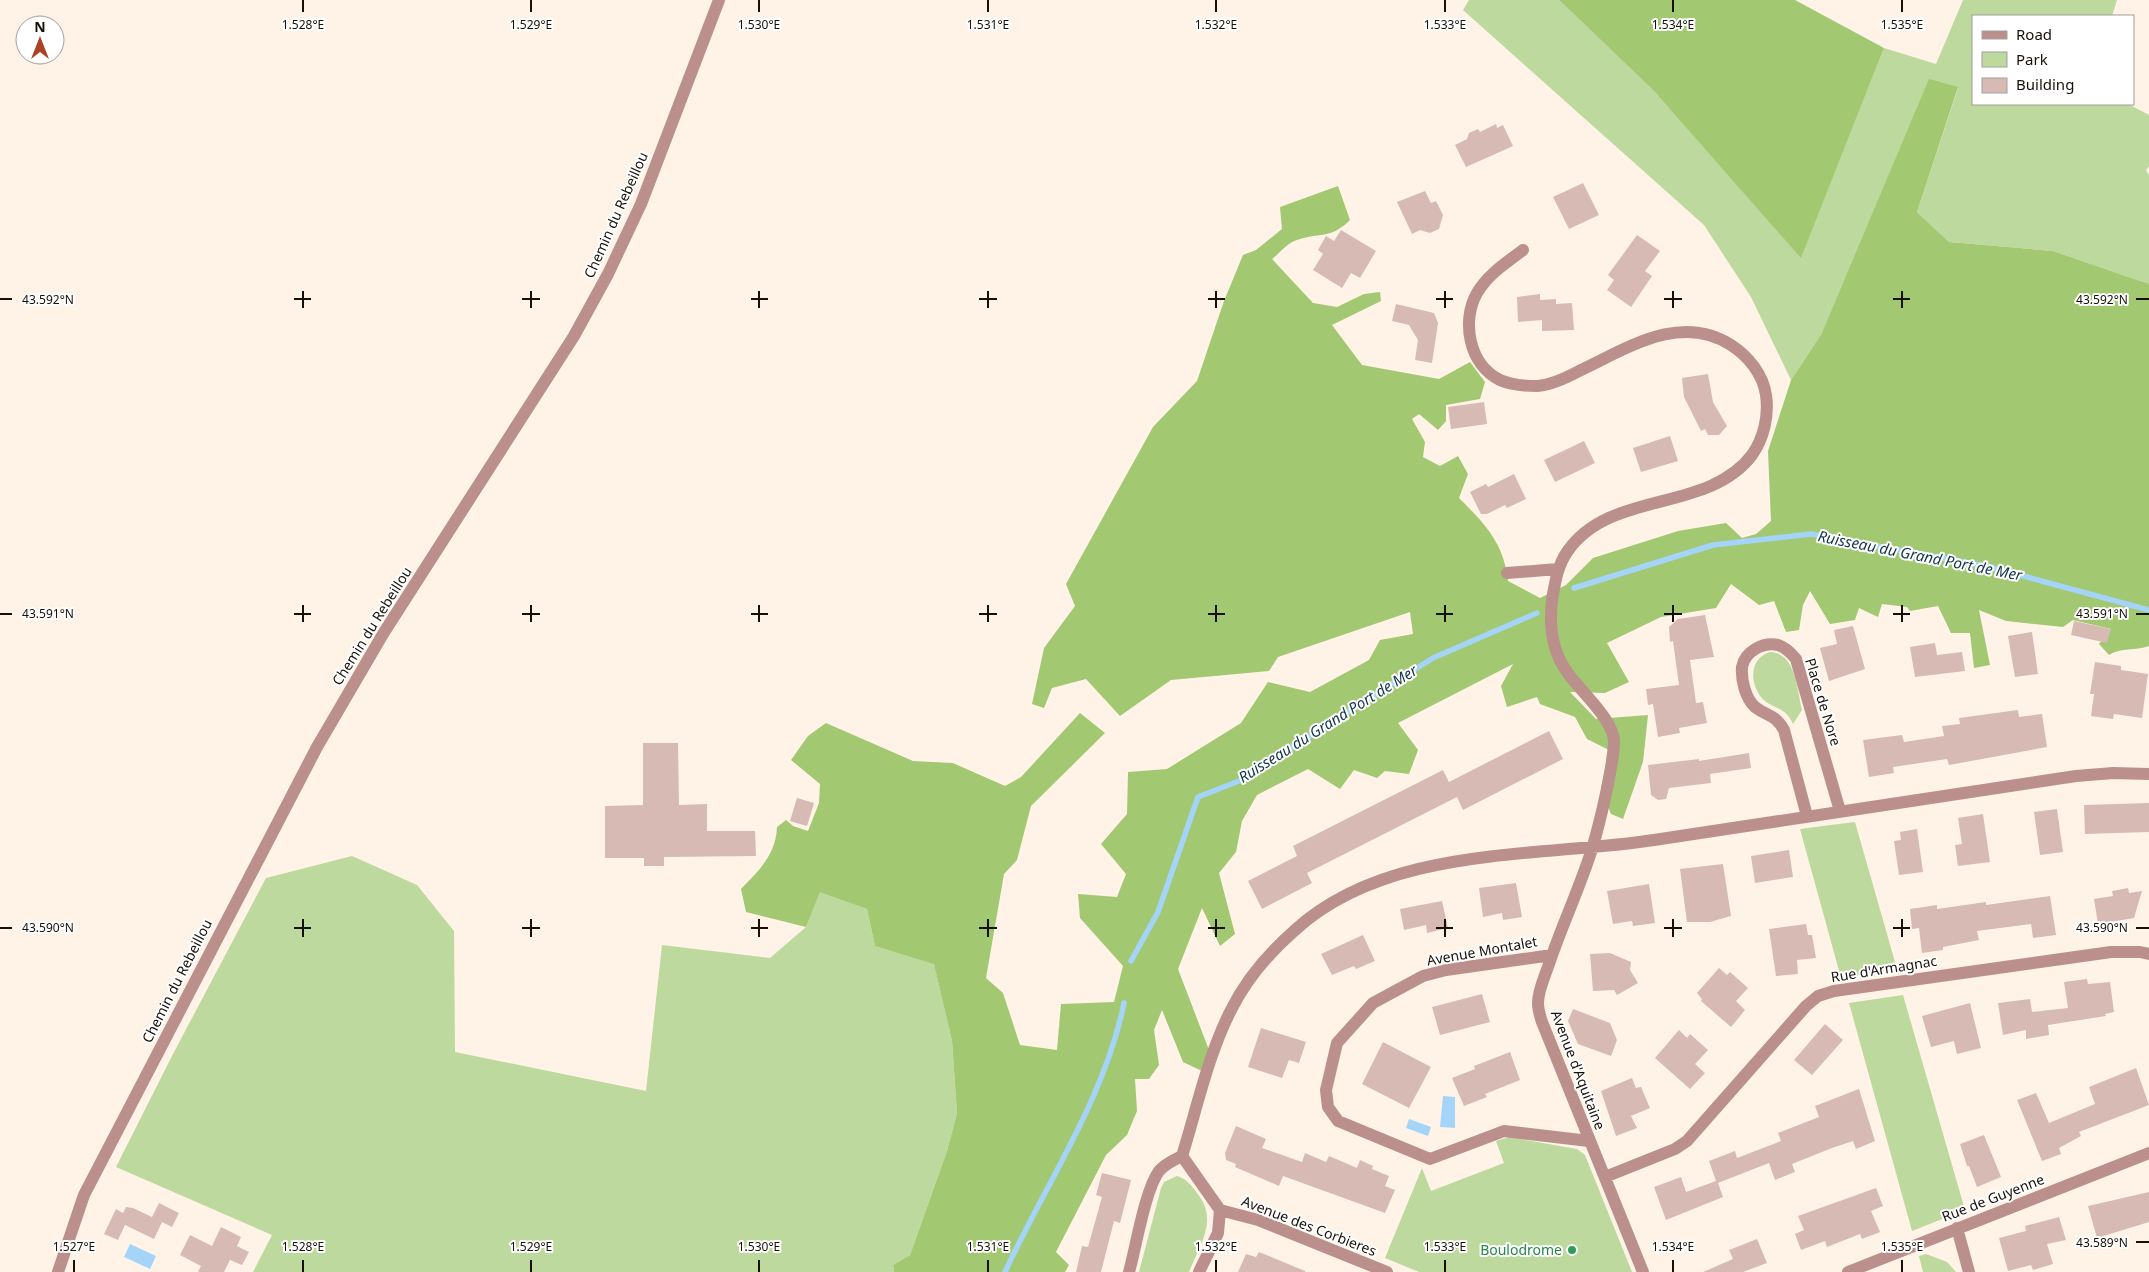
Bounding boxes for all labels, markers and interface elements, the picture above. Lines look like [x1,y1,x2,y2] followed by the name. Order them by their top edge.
[15,15,65,65] north arrow
[1972,15,2134,105] legend
[282,16,324,33] text: 1.528°E
[510,16,552,33] text: 1.529°E
[738,16,780,33] text: 1.530°E
[967,16,1009,33] text: 1.531°E
[1195,16,1237,33] text: 1.532°E
[1424,16,1466,33] text: 1.533°E
[1652,16,1694,33] text: 1.534°E
[1881,16,1923,33] text: 1.535°E
[34,17,46,36] text: N
[2016,24,2052,44] text: Road
[2016,49,2048,69] text: Park
[2016,74,2074,94] text: Building
[579,149,652,281] street label: Chemin du Rebeillou
[22,291,74,308] text: 43.592°N
[2076,291,2128,308] text: 43.592°N
[1816,525,2025,585] water label: Ruisseau du Grand Port de Mer
[327,563,416,689] street label: Chemin du Rebeillou
[22,605,74,622] text: 43.591°N
[2076,605,2128,622] text: 43.591°N
[1801,656,1846,748] street label: Place de Nore
[1234,659,1422,787] water label: Ruisseau du Grand Port de Mer
[137,916,216,1046] street label: Chemin du Rebeillou
[22,919,74,936] text: 43.590°N
[2076,919,2128,936] text: 43.590°N
[1425,931,1539,970] street label: Avenue Montalet
[1830,951,1939,986] street label: Rue d'Armagnac
[1547,1007,1610,1132] street label: Avenue d'Aquitaine
[1939,1169,2047,1226] street label: Rue de Guyenne
[1239,1191,1380,1260] street label: Avenue des Corbieres
[2076,1234,2128,1251] text: 43.589°N
[53,1238,95,1255] text: 1.527°E
[282,1238,324,1255] text: 1.528°E
[510,1238,552,1255] text: 1.529°E
[738,1238,780,1255] text: 1.530°E
[967,1238,1009,1255] text: 1.531°E
[1195,1238,1237,1255] text: 1.532°E
[1424,1238,1466,1255] text: 1.533°E
[1652,1238,1694,1255] text: 1.534°E
[1881,1238,1923,1255] text: 1.535°E
[1480,1240,1562,1259] place label: Boulodrome
[1566,1244,1578,1256] marker: Boulodrome

